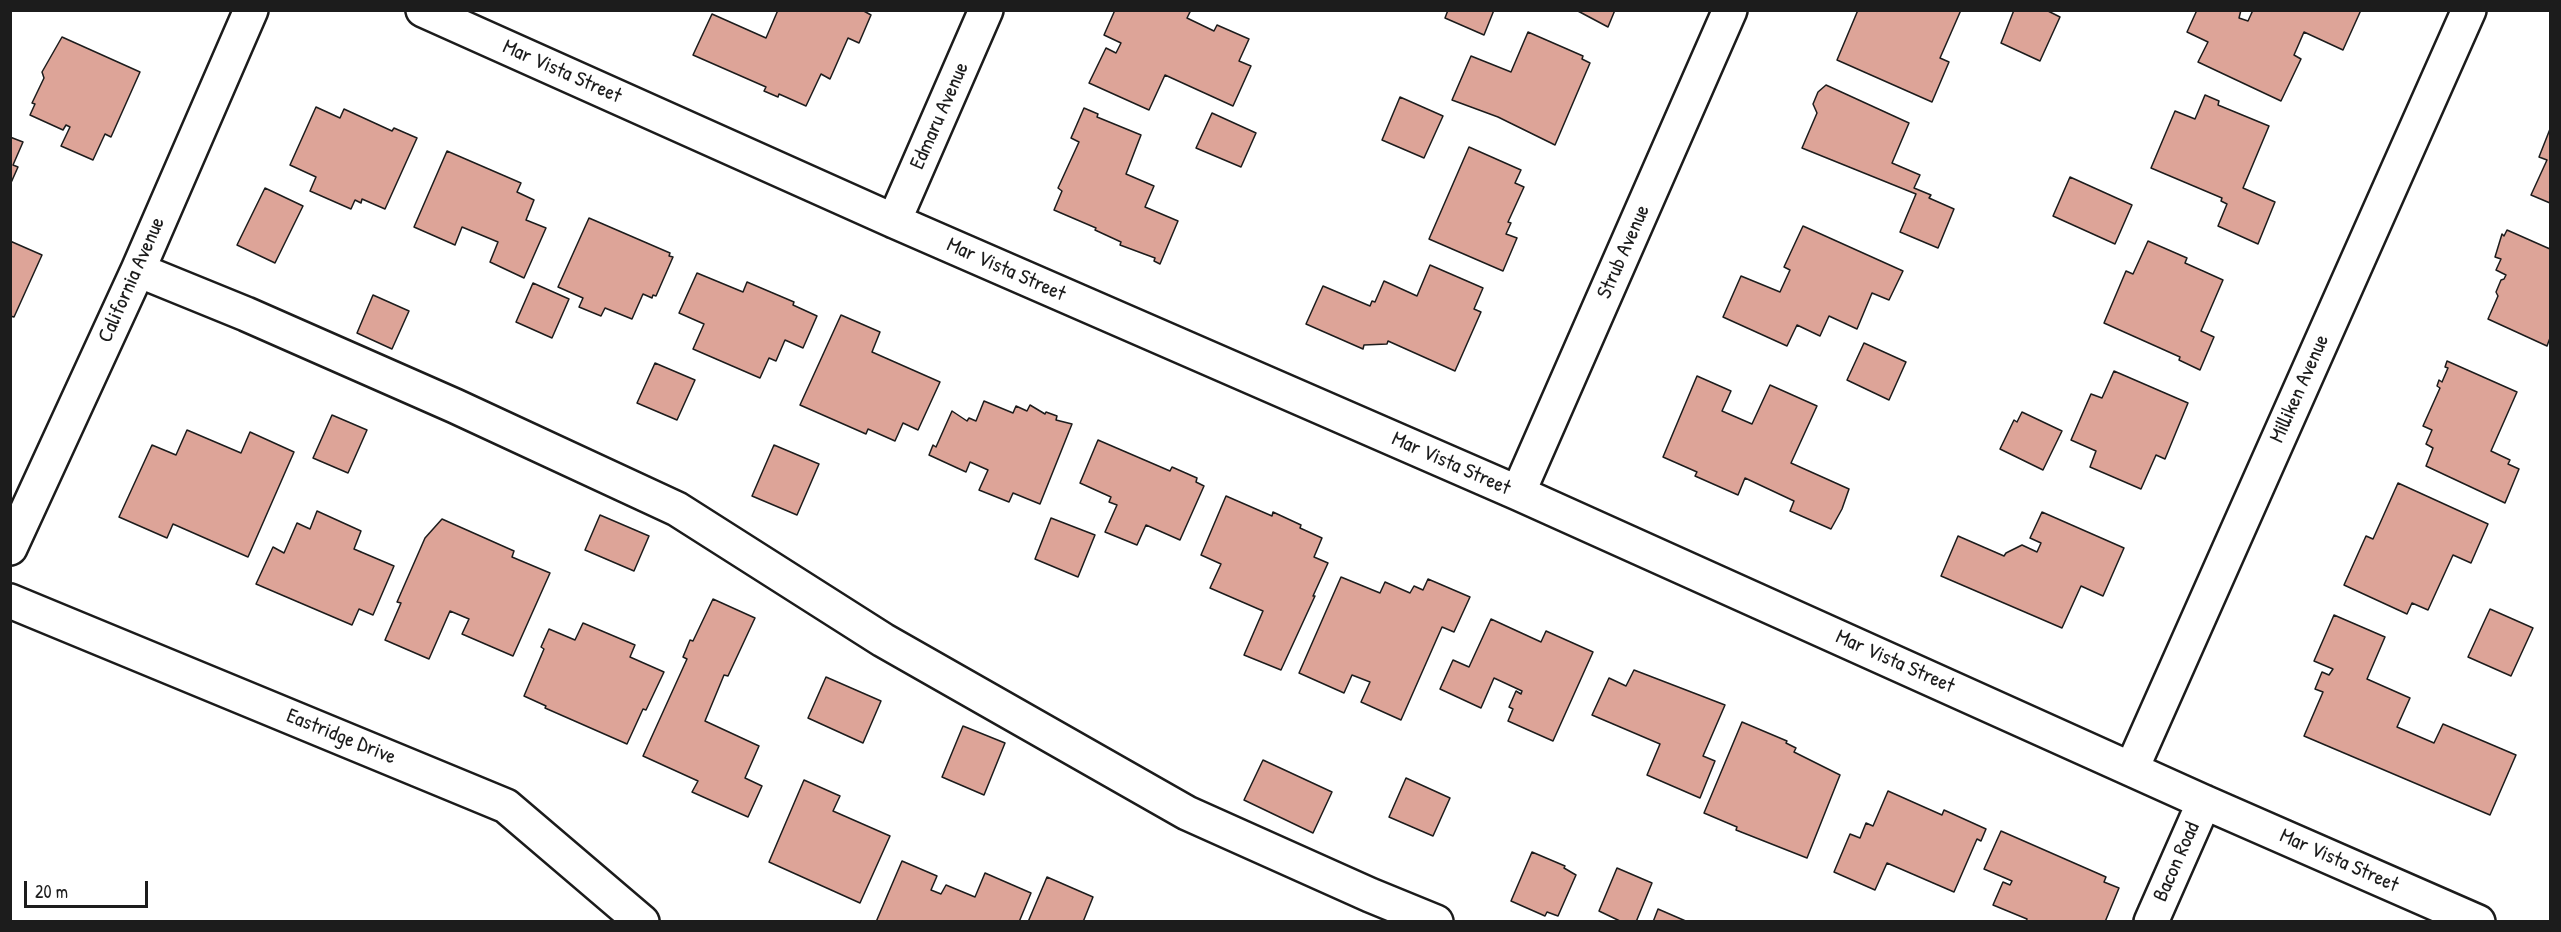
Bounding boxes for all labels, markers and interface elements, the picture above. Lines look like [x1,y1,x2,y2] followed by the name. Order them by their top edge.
[499,35,625,109] street label: Mar Vista Street
[905,59,975,173] street label: Edmaru Avenue
[1592,201,1656,303] street label: Strub Avenue
[93,213,171,347] street label: California Avenue
[943,233,1069,307] street label: Mar Vista Street
[2265,331,2335,447] street label: Milliken Avenue
[1388,427,1514,501] street label: Mar Vista Street
[1832,625,1958,699] street label: Mar Vista Street
[283,704,399,770] street label: Eastridge Drive
[2148,818,2206,906] street label: Bacon Road
[2276,824,2402,898] street label: Mar Vista Street
[27,869,152,907] scale bar
[35,879,68,904] text: 20 m

